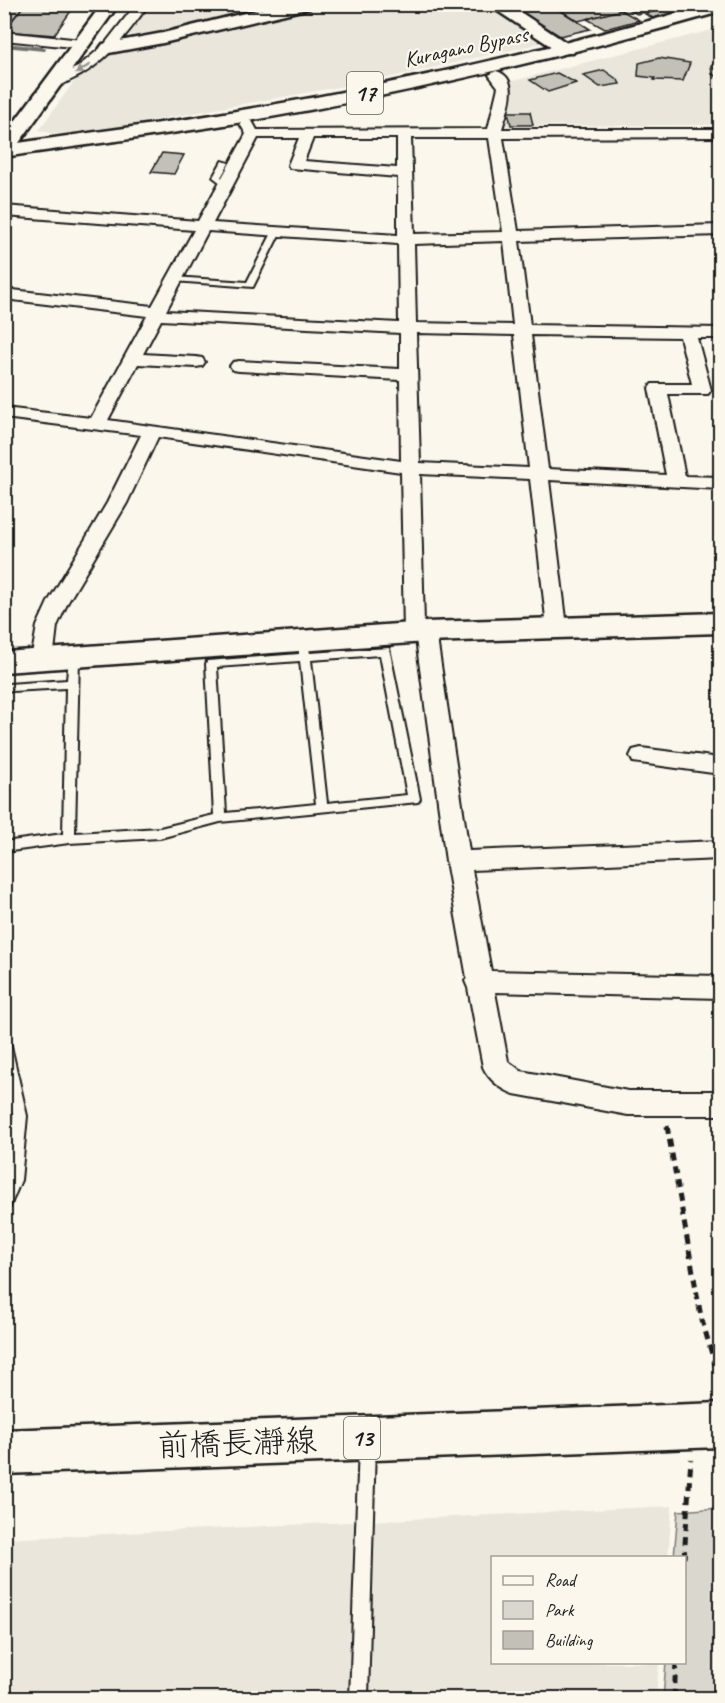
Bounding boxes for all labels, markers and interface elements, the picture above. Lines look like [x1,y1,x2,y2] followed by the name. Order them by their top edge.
[402,20,533,74] street label: Kuragano Bypass
[75,63,91,75] one-way arrow
[347,72,383,114] road number: 17
[344,1417,380,1459] road number: 13
[156,1420,318,1466] street label: 前橋長瀞線
[491,1556,686,1664] legend
[545,1569,578,1591] text: Road
[545,1599,575,1621] text: Park
[545,1629,594,1651] text: Building

